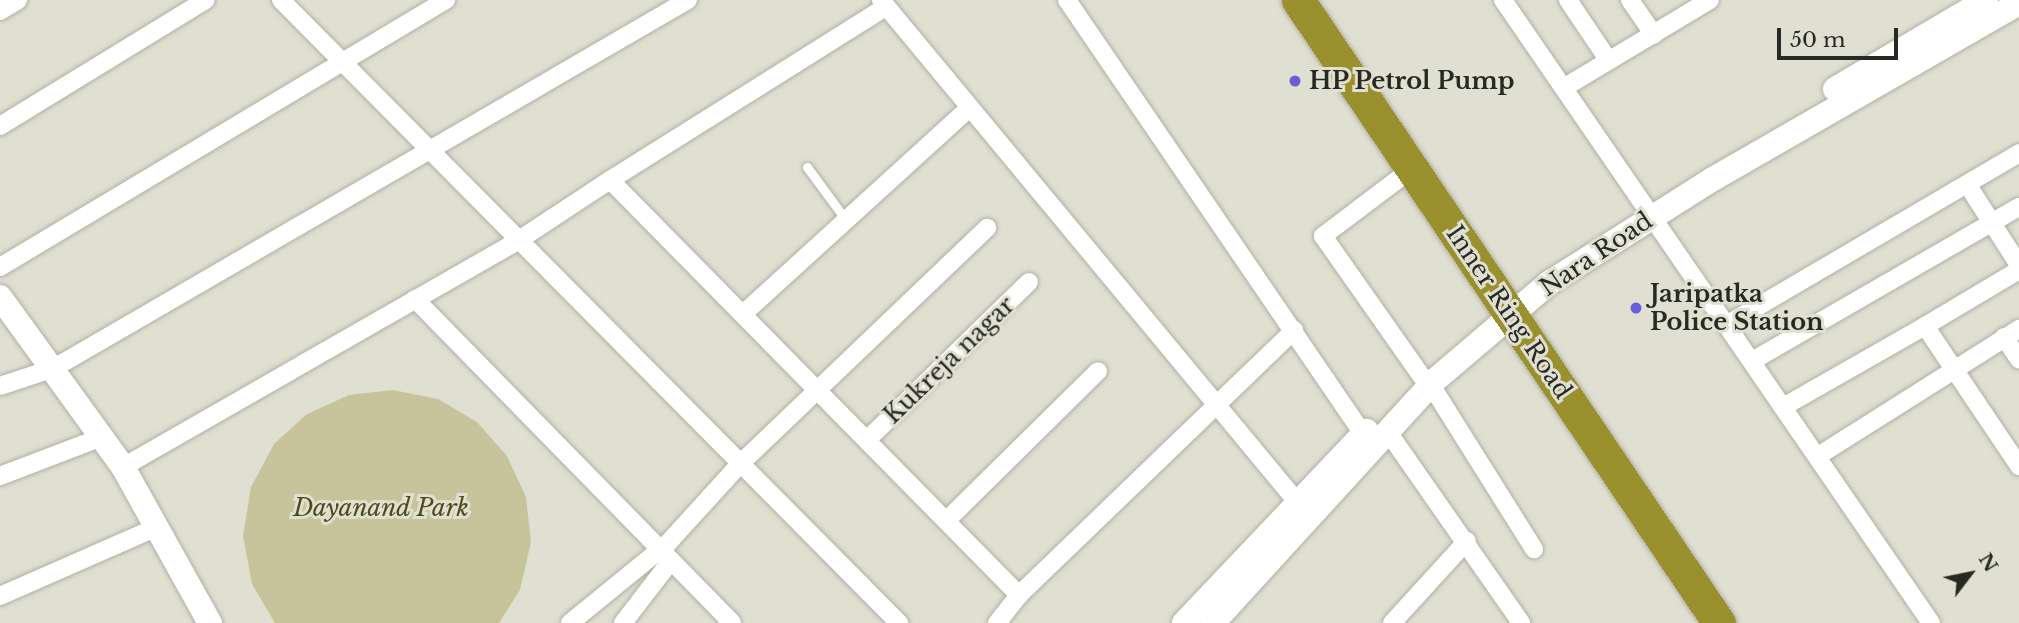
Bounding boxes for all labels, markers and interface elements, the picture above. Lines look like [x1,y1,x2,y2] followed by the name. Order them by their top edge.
[1781,14,1902,58] scale bar
[1790,27,1845,53] text: 50 m
[1309,67,1515,95] place label: HP Petrol Pump
[1287,73,1303,89] marker: HP Petrol Pump
[1534,206,1658,302] street label: Nara Road
[1440,219,1578,405] street label: Inner Ring Road
[1650,280,1823,336] place label: Jaripatka Police Station
[878,290,1020,430] street label: Kukreja nagar
[1628,300,1644,316] marker: Jaripatka Police Station
[293,494,469,522] park label: Dayanand Park
[1935,539,2005,609] north arrow
[1974,549,2003,576] text: N

